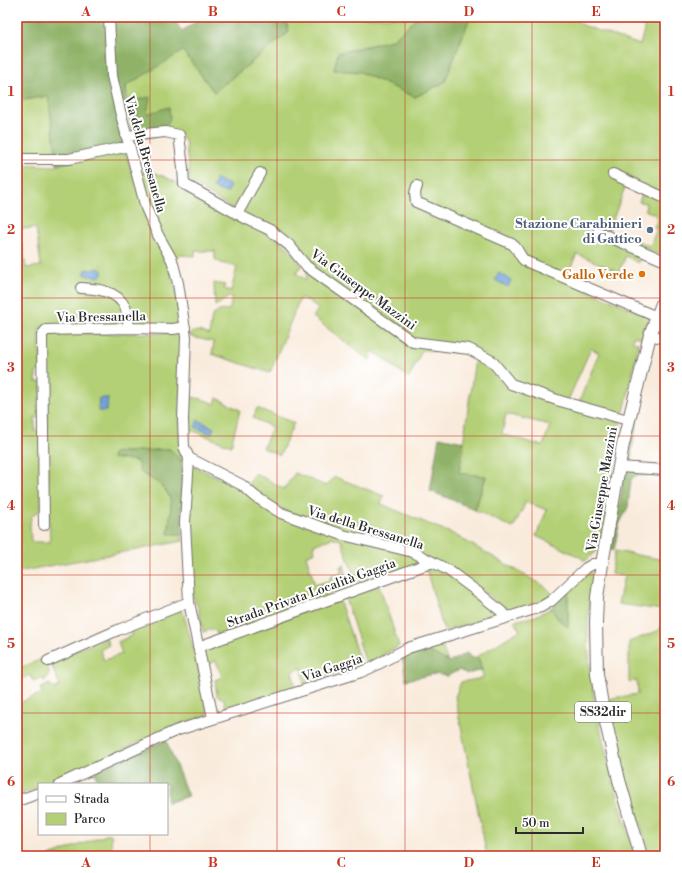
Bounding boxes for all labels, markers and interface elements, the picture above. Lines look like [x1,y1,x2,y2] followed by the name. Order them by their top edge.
[80,4,91,20] text: A
[208,4,218,20] text: B
[336,4,346,20] text: C
[464,4,474,20] text: D
[591,4,601,20] text: E
[8,84,15,100] text: 1
[668,84,675,100] text: 1
[120,93,169,215] street label: Via della Bressanella
[515,216,642,247] place label: Stazione Carabinieri di Gattico
[7,222,15,238] text: 2
[667,222,675,238] text: 2
[645,225,655,235] marker: Stazione Carabinieri di Gattico
[307,245,419,334] street label: Via Giuseppe Mazzini
[562,267,634,283] place label: Gallo Verde
[637,269,647,279] marker: Gallo Verde
[55,308,147,326] street label: Via Bressanella
[7,360,15,376] text: 3
[667,360,675,376] text: 3
[583,425,621,554] street label: Via Giuseppe Mazzini
[7,498,16,514] text: 4
[667,498,676,514] text: 4
[305,502,426,553] street label: Via della Bressanella
[225,555,398,631] street label: Strada Privata Località Gaggia
[7,636,15,652] text: 5
[667,636,675,652] text: 5
[299,651,365,686] street label: Via Gaggia
[575,702,631,722] road number: SS32dir
[7,774,15,790] text: 6
[667,774,675,790] text: 6
[38,783,168,835] legend
[74,792,110,807] text: Strada
[516,809,583,835] scale bar
[74,812,106,827] text: Parco
[522,816,550,831] text: 50 m
[80,855,91,871] text: A
[208,855,218,871] text: B
[336,855,346,871] text: C
[464,855,474,871] text: D
[591,855,601,871] text: E

